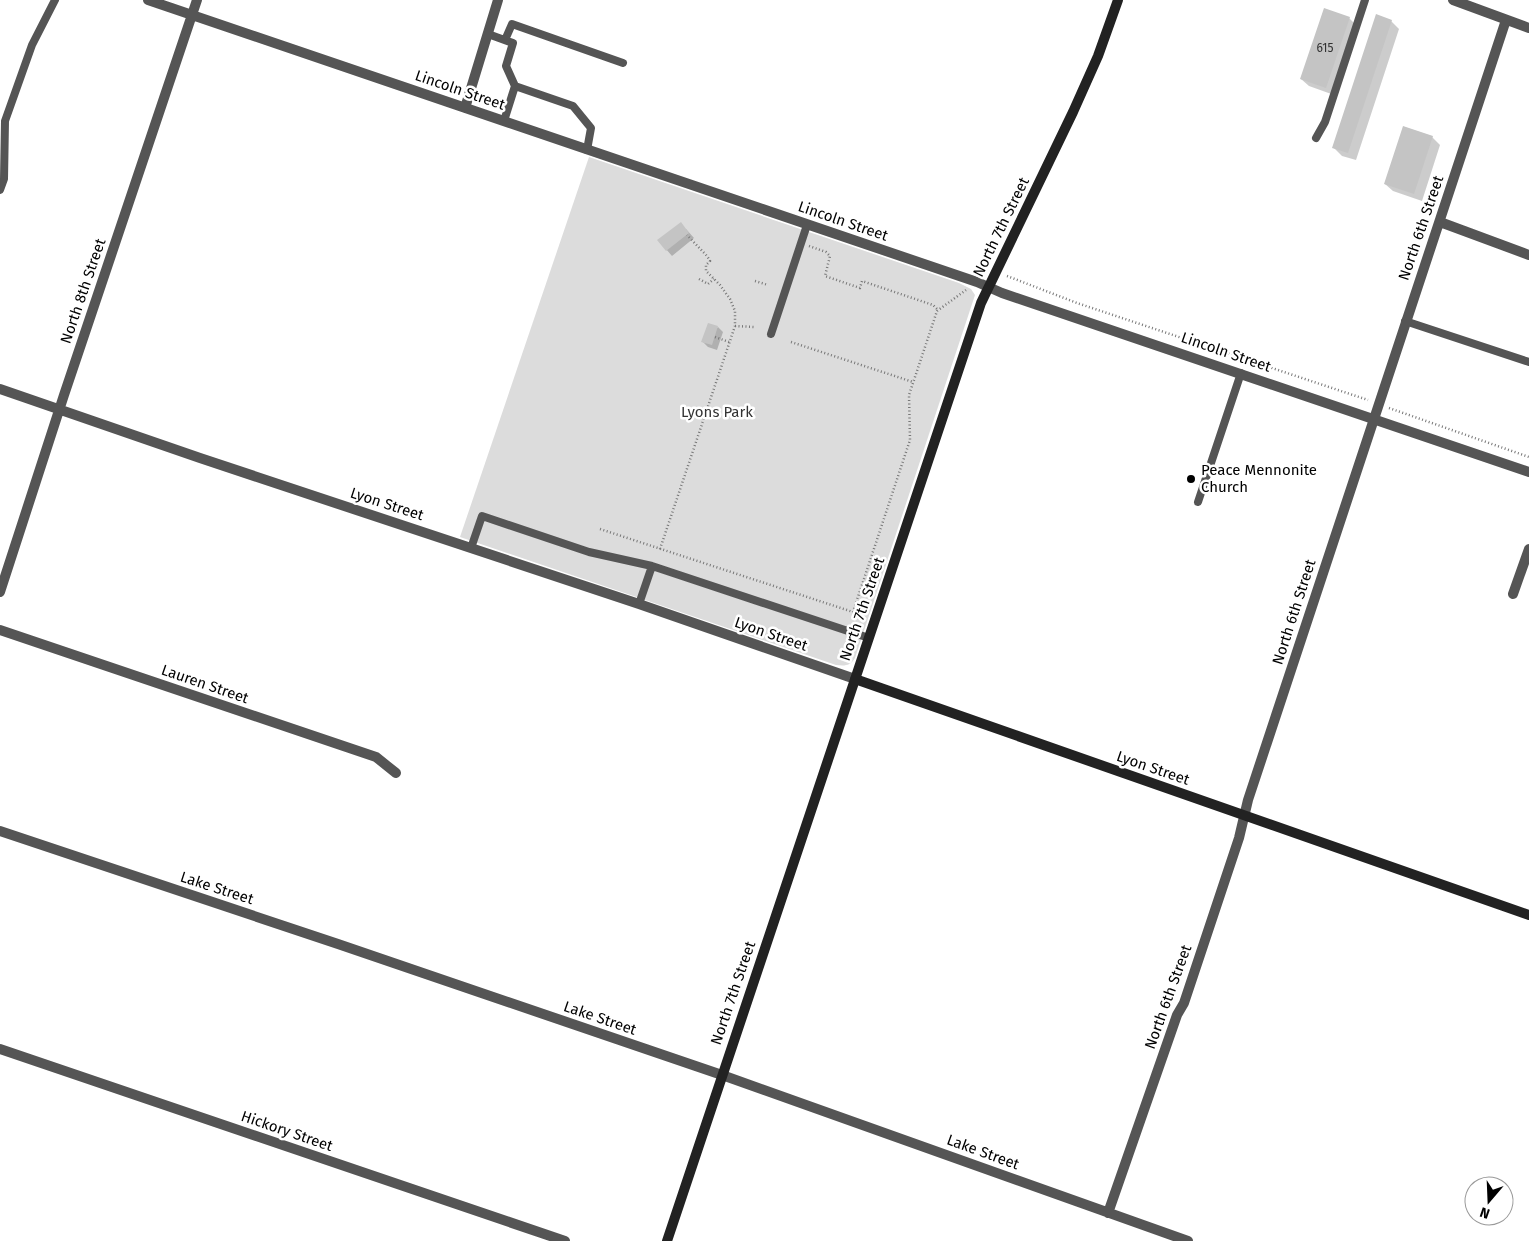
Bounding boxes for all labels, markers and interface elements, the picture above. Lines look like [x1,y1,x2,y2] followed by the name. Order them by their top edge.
[1316,41,1334,55] house number: 615
[413,66,508,114] street label: Lincoln Street
[1395,173,1448,283] street label: North 6th Street
[969,174,1033,280] street label: North 7th Street
[796,197,891,245] street label: Lincoln Street
[57,235,110,346] street label: North 8th Street
[1179,328,1274,376] street label: Lincoln Street
[681,403,753,421] park label: Lyons Park
[1201,461,1317,496] place label: Peace Mennonite Church
[1185,473,1197,485] marker: Peace Mennonite Church
[348,484,426,524] street label: Lyon Street
[836,554,888,663] street label: North 7th Street
[1268,556,1320,667] street label: North 6th Street
[732,613,810,655] street label: Lyon Street
[159,661,252,708] street label: Lauren Street
[1114,747,1192,789] street label: Lyon Street
[178,868,256,908] street label: Lake Street
[707,938,759,1047] street label: North 7th Street
[1141,942,1195,1052] street label: North 6th Street
[561,997,639,1039] street label: Lake Street
[239,1107,336,1155] street label: Hickory Street
[944,1131,1022,1174] street label: Lake Street
[1464,1176,1514,1226] north arrow
[1478,1203,1492,1222] text: N

